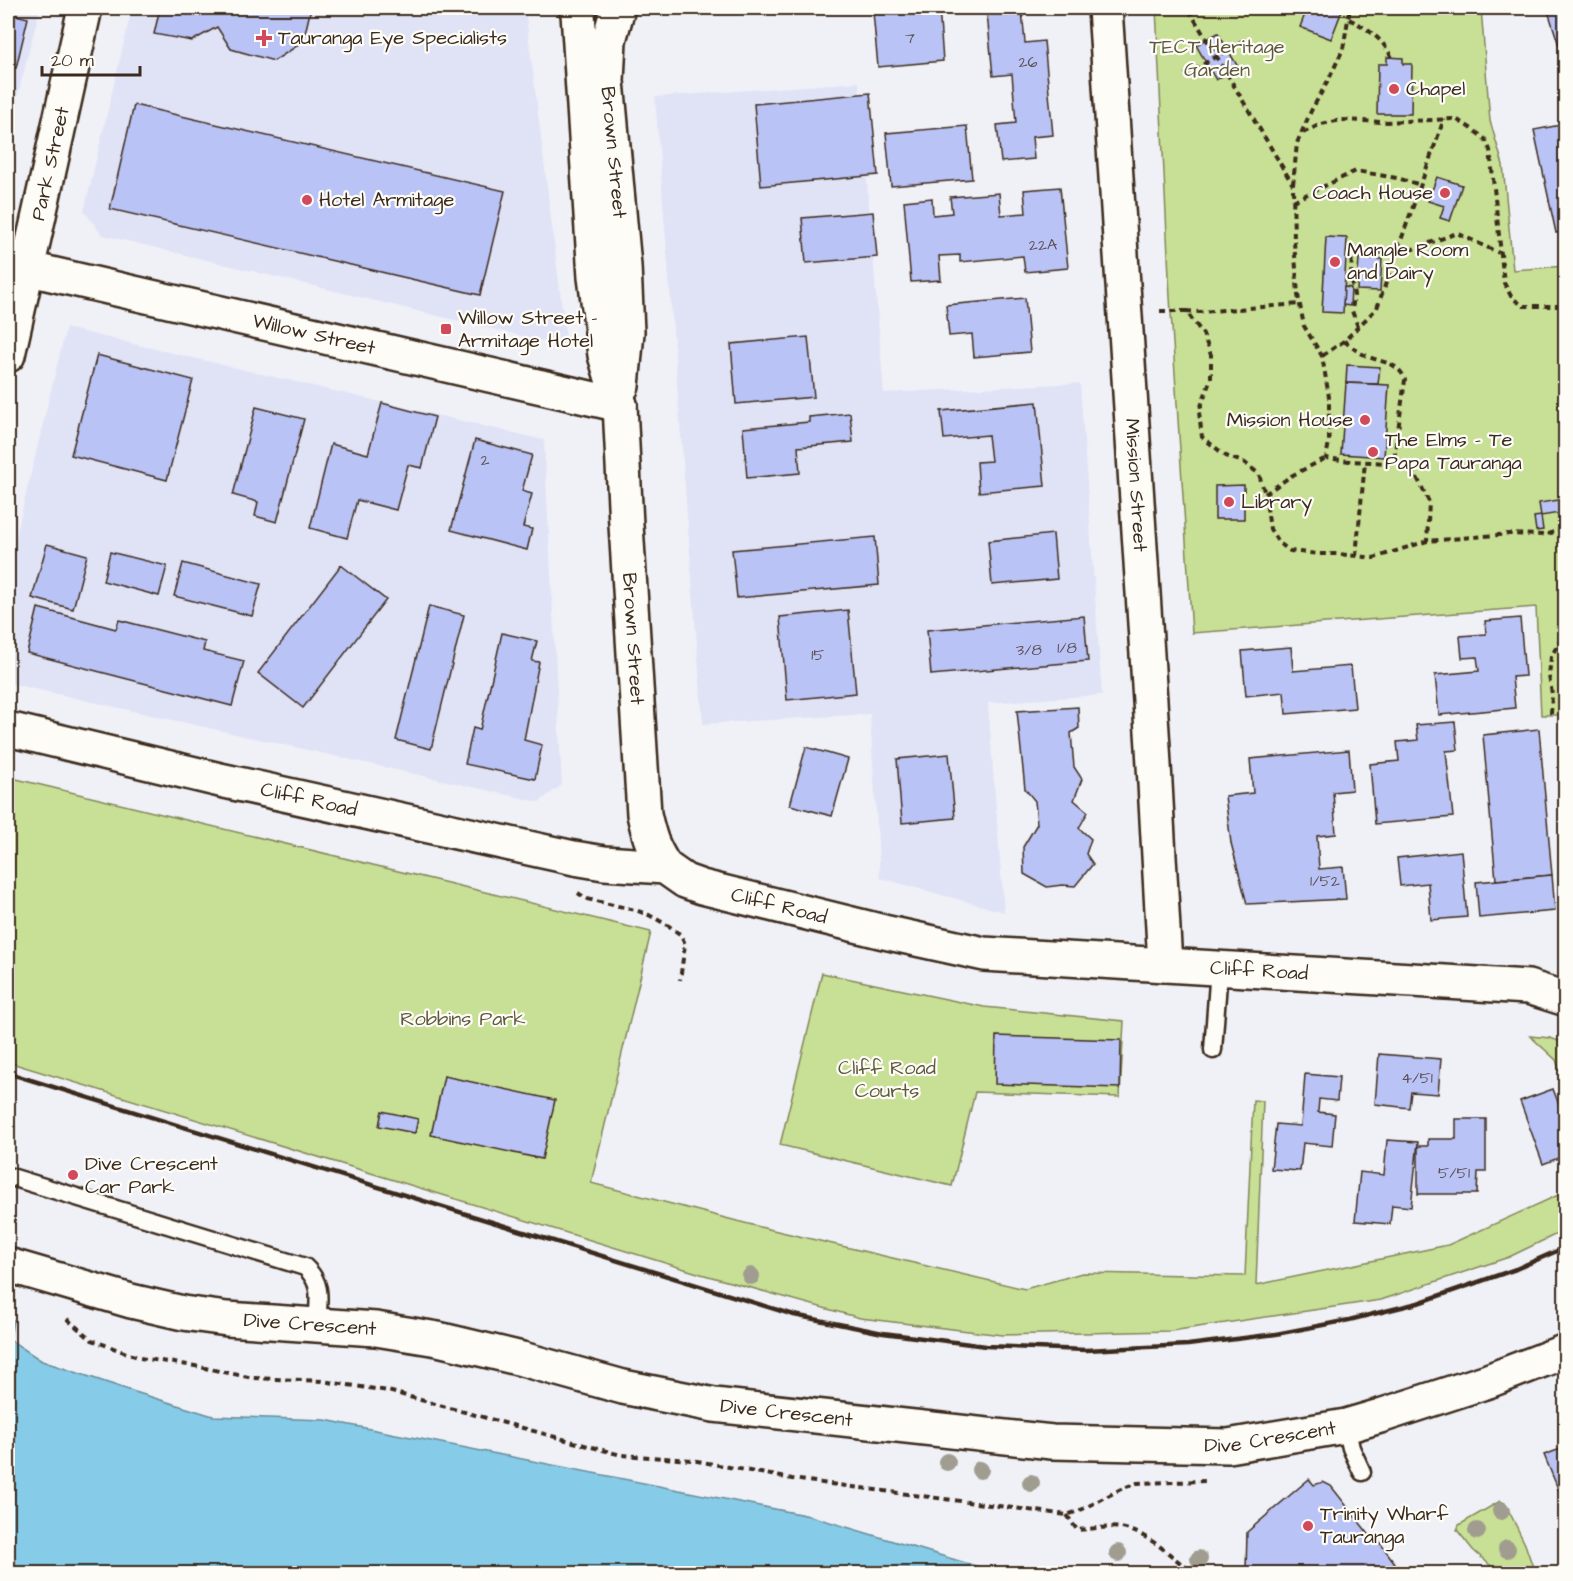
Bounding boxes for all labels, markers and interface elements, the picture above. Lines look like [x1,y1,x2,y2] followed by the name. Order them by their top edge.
[278,24,507,53] place label: Tauranga Eye Specialists
[905,27,915,49] house number: 7
[255,29,273,47] marker: Tauranga Eye Specialists
[1149,33,1285,84] park label: TECT Heritage Garden
[42,39,140,77] scale bar
[51,48,94,73] text: 20 m
[1018,51,1038,73] house number: 26
[1406,75,1465,103] place label: Chapel
[1387,82,1401,96] marker: Chapel
[594,85,634,220] street label: Brown Street
[24,104,77,223] street label: Park Street
[1312,179,1433,207] place label: Coach House
[319,186,454,215] place label: Hotel Armitage
[1438,186,1452,200] marker: Coach House
[300,193,314,207] marker: Hotel Armitage
[1029,234,1057,256] house number: 22A
[1347,236,1469,288] place label: Mangle Room and Dairy
[1328,255,1342,269] marker: Mangle Room and Dairy
[458,304,597,356] place label: Willow Street - Armitage Hotel
[250,307,378,362] street label: Willow Street
[439,322,453,336] marker: Willow Street - Armitage Hotel
[1227,406,1353,434] place label: Mission House
[1358,413,1372,427] marker: Mission House
[1118,417,1154,553] street label: Mission Street
[1385,426,1522,478] place label: The Elms - Te Papa Tauranga
[1366,445,1380,459] marker: The Elms - Te Papa Tauranga
[480,449,490,471] house number: 2
[1241,488,1312,517] place label: Library
[1222,495,1236,509] marker: Library
[615,572,651,706] street label: Brown Street
[1057,637,1077,659] house number: 1/8
[1016,639,1042,661] house number: 3/8
[811,644,825,666] house number: 15
[258,775,360,824] street label: Cliff Road
[1310,870,1340,892] house number: 1/52
[728,881,830,931] street label: Cliff Road
[1209,954,1309,988] street label: Cliff Road
[400,1005,526,1033] park label: Robbins Park
[838,1054,936,1105] park label: Cliff Road Courts
[1401,1067,1433,1089] house number: 4/51
[85,1150,218,1201] place label: Dive Crescent Car Park
[1438,1162,1470,1184] house number: 5/51
[66,1168,80,1182] marker: Dive Crescent Car Park
[243,1306,377,1343] street label: Dive Crescent
[719,1392,854,1434] street label: Dive Crescent
[1204,1414,1338,1460] street label: Dive Crescent
[1320,1500,1449,1552] place label: Trinity Wharf Tauranga
[1301,1519,1315,1533] marker: Trinity Wharf Tauranga

